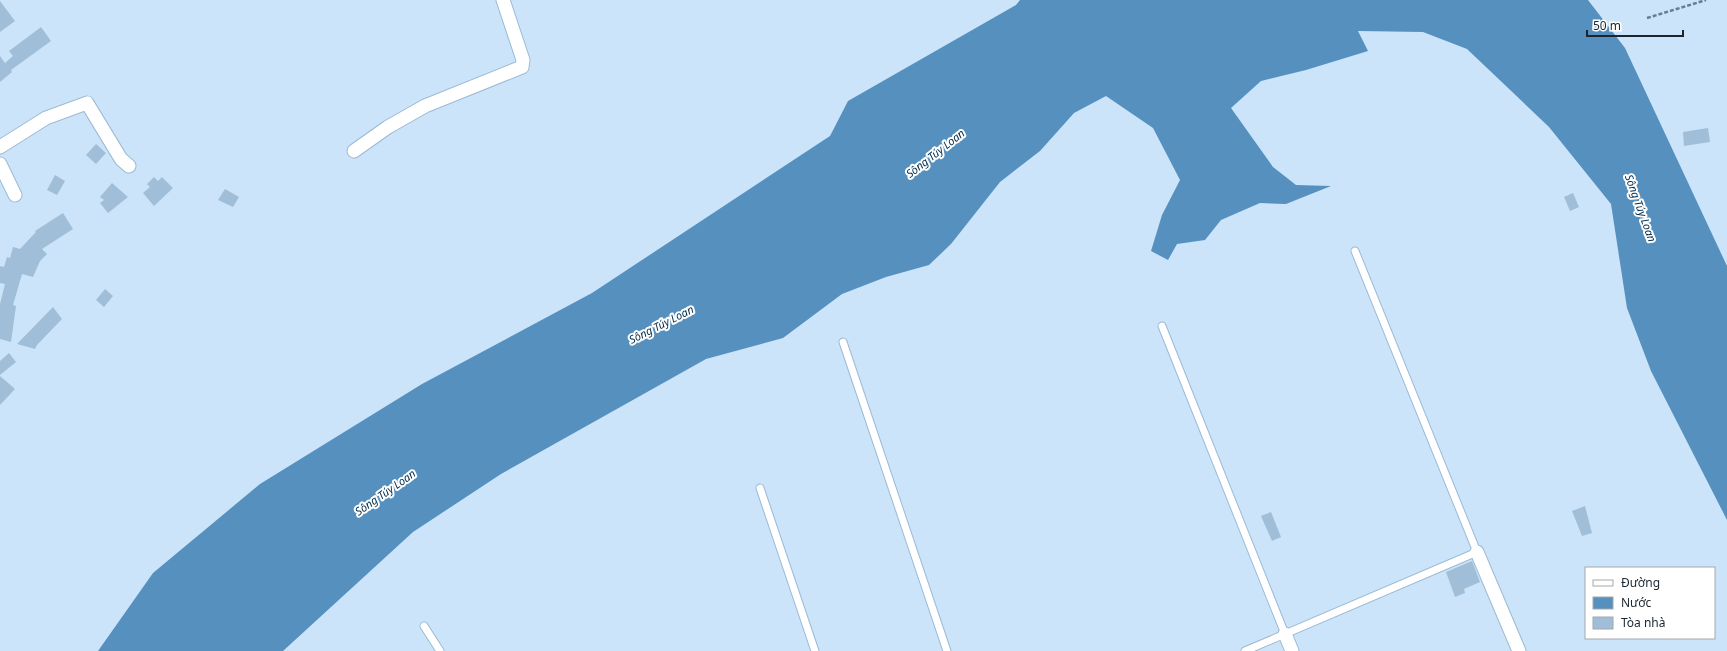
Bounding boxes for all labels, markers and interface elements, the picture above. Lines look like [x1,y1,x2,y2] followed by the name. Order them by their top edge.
[1587,12,1683,38] scale bar
[1593,17,1621,34] text: 50 m
[903,125,967,181] water label: Sông Túy Loan
[1622,172,1660,244] water label: Sông Túy Loan
[626,301,696,347] water label: Sông Túy Loan
[352,466,418,518] water label: Sông Túy Loan
[1585,567,1715,639] legend
[1621,574,1660,591] text: Đường
[1621,594,1652,611] text: Nước
[1621,614,1666,631] text: Tòa nhà

